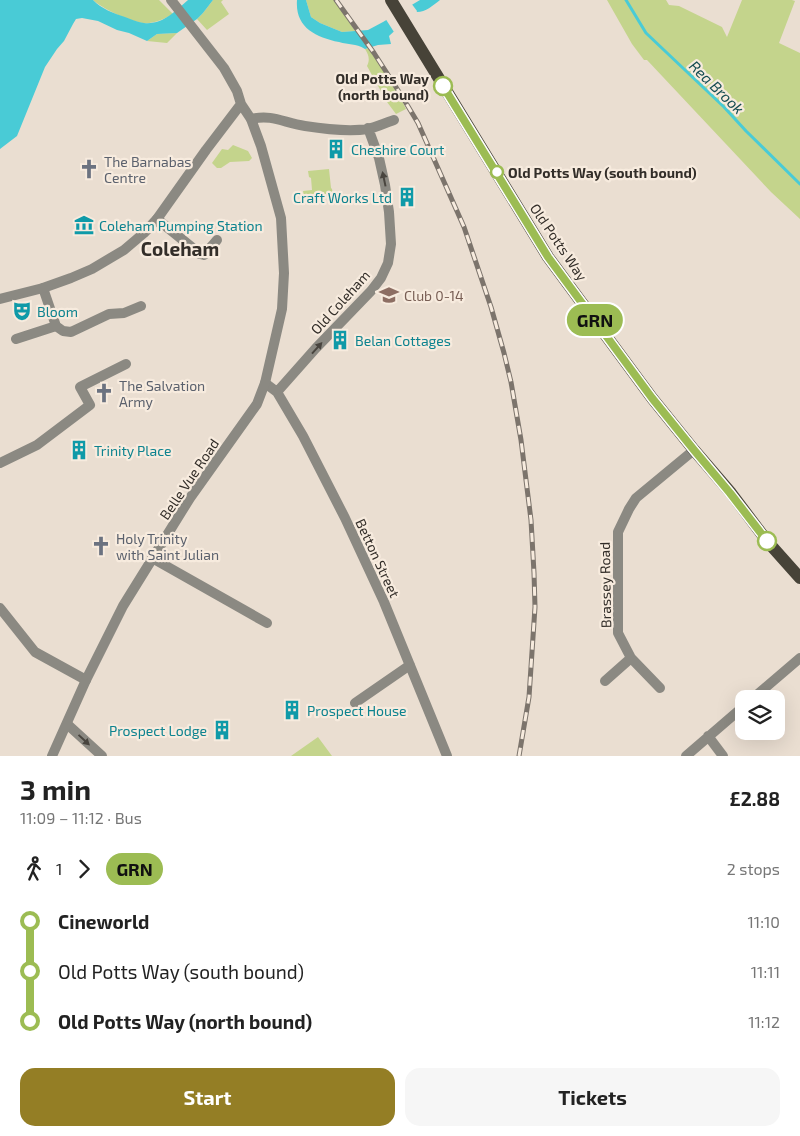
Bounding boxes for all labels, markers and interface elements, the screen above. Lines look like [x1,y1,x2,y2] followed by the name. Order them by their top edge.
[686,57,748,118] water label: Rea Brook
[335,70,429,103] place label: Old Potts Way (north bound)
[433,76,453,96] marker: Old Potts Way (north bound)
[325,138,347,160] building icon: Cheshire Court
[351,141,444,158] place label: Cheshire Court
[104,153,192,186] place label: The Barnabas Centre
[78,158,100,180] church icon: The Barnabas Centre
[508,164,697,181] place label: Old Potts Way (south bound)
[490,165,504,179] marker: Old Potts Way (south bound)
[380,171,388,186] one-way arrow
[396,186,418,208] building icon: Craft Works Ltd
[293,189,392,206] place label: Craft Works Ltd
[527,200,591,284] street label: Old Potts Way
[73,214,95,236] museum icon: Coleham Pumping Station
[99,217,263,234] place label: Coleham Pumping Station
[141,237,219,260] district label: Coleham
[307,266,373,338] street label: Old Coleham
[378,284,400,306] school or university icon: Club 0-14
[404,287,464,304] place label: Club 0-14
[11,300,33,322] theatre icon: Bloom
[37,303,78,320] place label: Bloom
[566,304,624,336] line badge: GRN
[577,309,613,331] text: GRN
[329,329,351,351] building icon: Belan Cottages
[355,332,451,349] place label: Belan Cottages
[311,342,322,355] one-way arrow
[119,377,205,410] place label: The Salvation Army
[93,382,115,404] church icon: The Salvation Army
[156,435,222,523] street label: Belle Vue Road
[68,439,90,461] building icon: Trinity Place
[94,442,171,459] place label: Trinity Place
[352,516,404,600] street label: Betton Street
[116,530,219,563] place label: Holy Trinity with Saint Julian
[757,531,777,551] unlabelled marker
[90,535,112,557] church icon: Holy Trinity with Saint Julian
[596,542,614,628] street label: Brassey Road
[735,690,785,740] map controls
[735,690,785,740] button: layers
[281,699,303,721] building icon: Prospect House
[307,702,407,719] place label: Prospect House
[211,719,233,741] building icon: Prospect Lodge
[109,722,207,739] place label: Prospect Lodge
[78,734,90,746] one-way arrow
[20,772,91,806] text: 3 min
[730,787,780,810] text: £2.88
[20,808,142,827] text: 11:09 – 11:12 · Bus
[20,855,48,883] icon: walk
[70,855,98,883] icon: forward
[116,858,153,880] text: GRN
[56,859,62,878] text: 1
[727,859,780,878] text: 2 stops
[58,910,149,933] text: Cineworld
[747,912,780,931] text: 11:10
[58,960,304,983] text: Old Potts Way (south bound)
[751,962,780,981] text: 11:11
[58,1010,312,1033] text: Old Potts Way (north bound)
[748,1012,780,1031] text: 11:12
[20,1068,395,1126] button: Start
[405,1068,780,1126] button: Tickets

